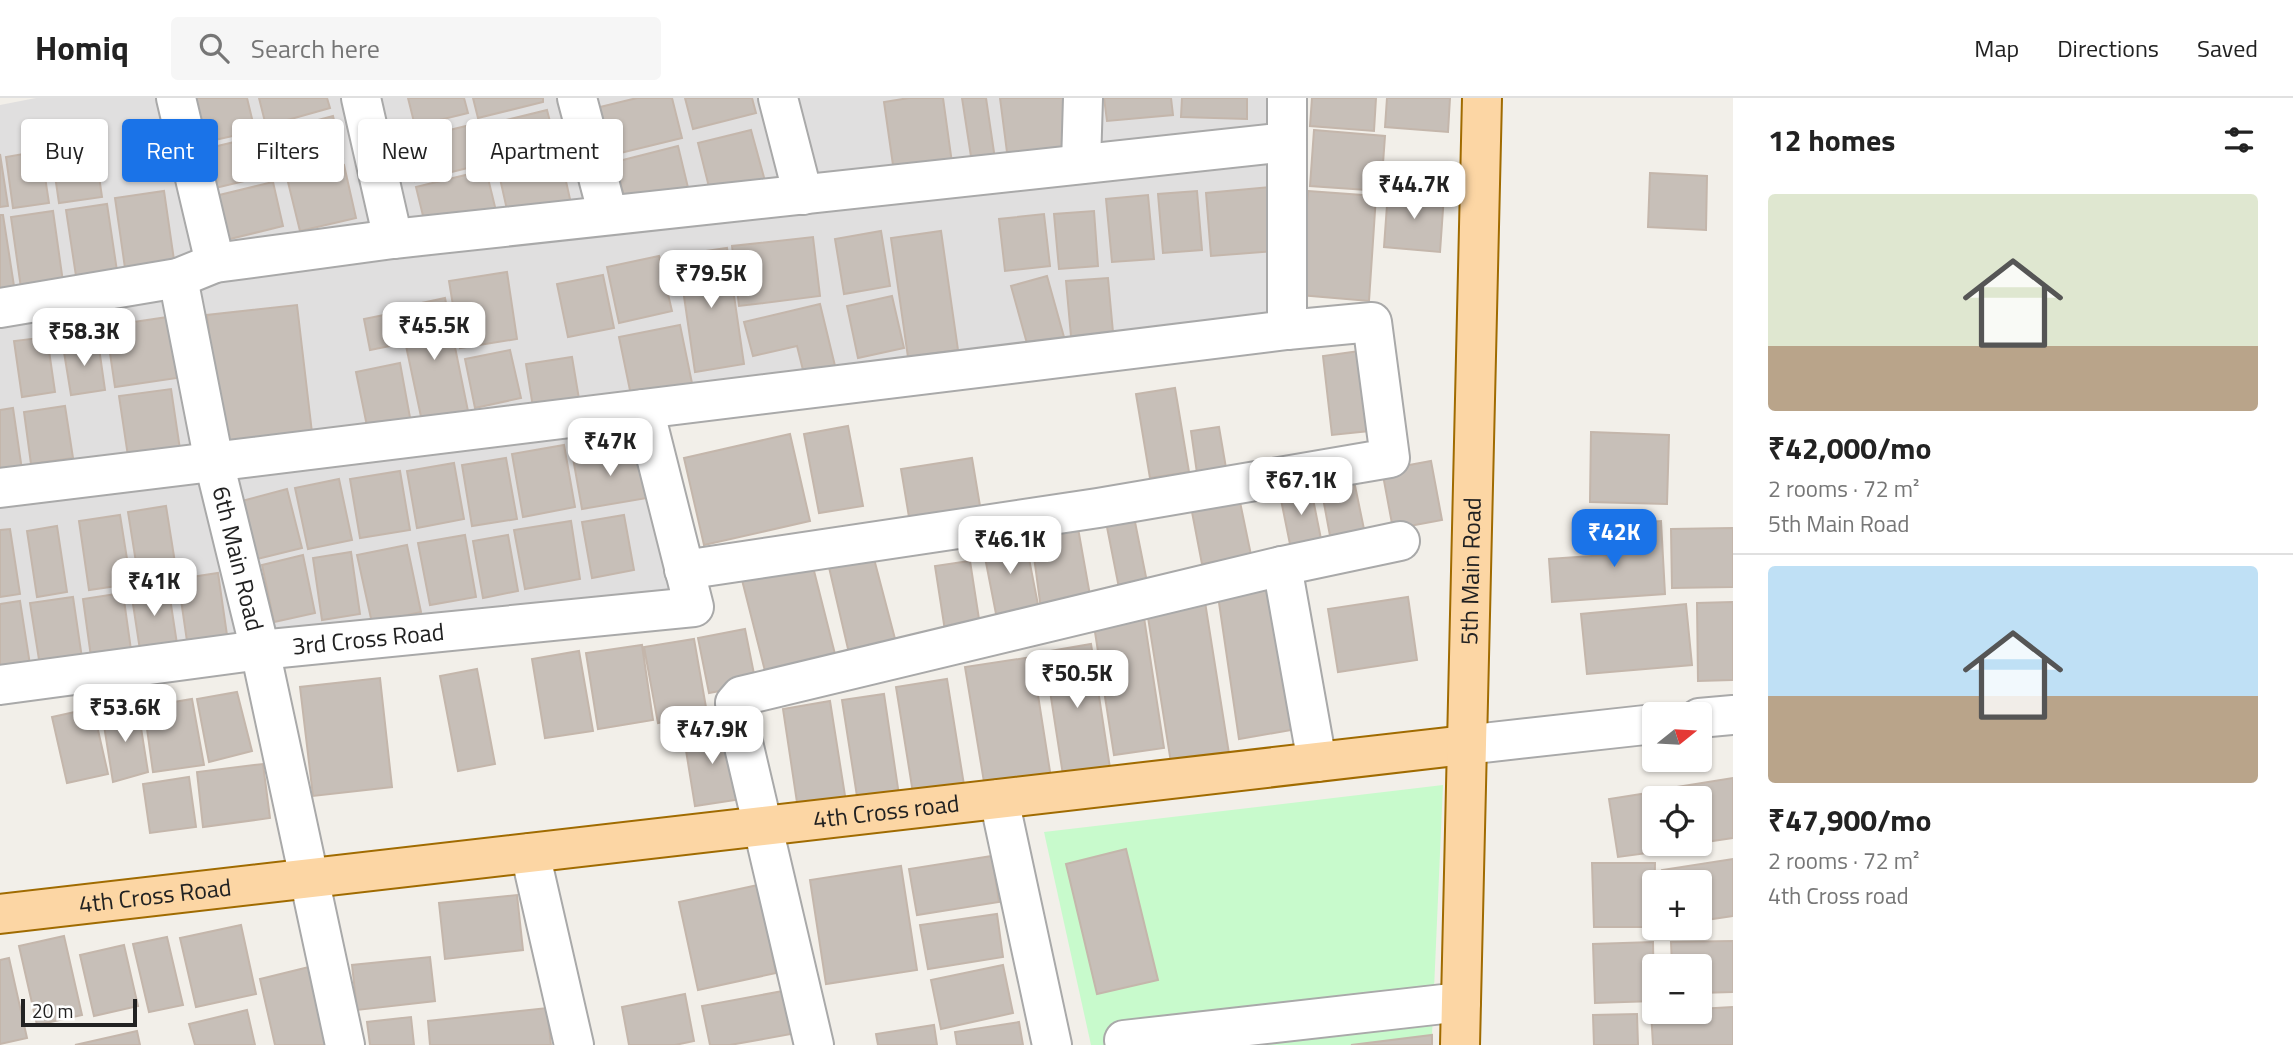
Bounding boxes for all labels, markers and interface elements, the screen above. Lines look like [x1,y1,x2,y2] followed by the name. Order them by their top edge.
[171,17,661,80] search box
[35,23,129,73] text: Homiq
[195,29,233,67] icon: search
[251,29,380,68] text: Search here
[1974,30,2019,66] text: Map
[2057,30,2159,66] text: Directions
[2197,30,2258,66] text: Saved
[1768,117,1895,163] text: 12 homes
[21,119,108,182] chip: Buy
[122,119,218,182] chip: Rent
[232,119,344,182] chip: Filters
[358,119,452,182] chip: New
[466,119,623,182] chip: Apartment
[2220,121,2258,159] icon: filters
[1357,162,1471,221] pin: ₹44.7K
[1378,166,1450,201] text: ₹44.7K
[1950,240,2076,366] icon: home
[654,250,768,310] pin: ₹79.5K
[675,255,747,290] text: ₹79.5K
[377,302,491,362] pin: ₹45.5K
[398,307,470,342] text: ₹45.5K
[27,308,141,368] pin: ₹58.3K
[48,313,120,348] text: ₹58.3K
[569,418,651,478] pin: ₹47K
[584,423,636,458] text: ₹47K
[1768,425,1932,471] text: ₹42,000/mo
[1244,458,1358,517] pin: ₹67.1K
[1265,462,1337,497] text: ₹67.1K
[1768,471,1919,506] text: 2 rooms · 72 m²
[204,482,274,634] street label: 6th Main Road
[1450,497,1490,645] street label: 5th Main Road
[1768,506,1909,541] text: 5th Main Road
[1573,510,1655,569] pin: ₹42K
[1588,514,1640,549] text: ₹42K
[953,517,1067,576] pin: ₹46.1K
[974,521,1046,556] text: ₹46.1K
[113,559,195,618] pin: ₹41K
[128,563,180,598] text: ₹41K
[1950,612,2076,738] icon: home
[290,613,446,664] street label: 3rd Cross Road
[1020,650,1134,710] pin: ₹50.5K
[1041,655,1113,690] text: ₹50.5K
[68,684,182,744] pin: ₹53.6K
[89,689,161,724] text: ₹53.6K
[1642,702,1712,772] north arrow
[1642,702,1712,1024] map controls
[655,706,769,766] pin: ₹47.9K
[676,711,748,746] text: ₹47.9K
[811,784,961,837] street label: 4th Cross road
[1642,786,1712,856] button: locate
[1768,797,1932,843] text: ₹47,900/mo
[1768,843,1919,878] text: 2 rooms · 72 m²
[77,868,233,922] street label: 4th Cross Road
[1642,870,1712,940] button: +
[1768,878,1909,913] text: 4th Cross road
[1642,954,1712,1024] button: −
[21,996,136,1028] scale bar
[32,996,73,1025] text: 20 m

